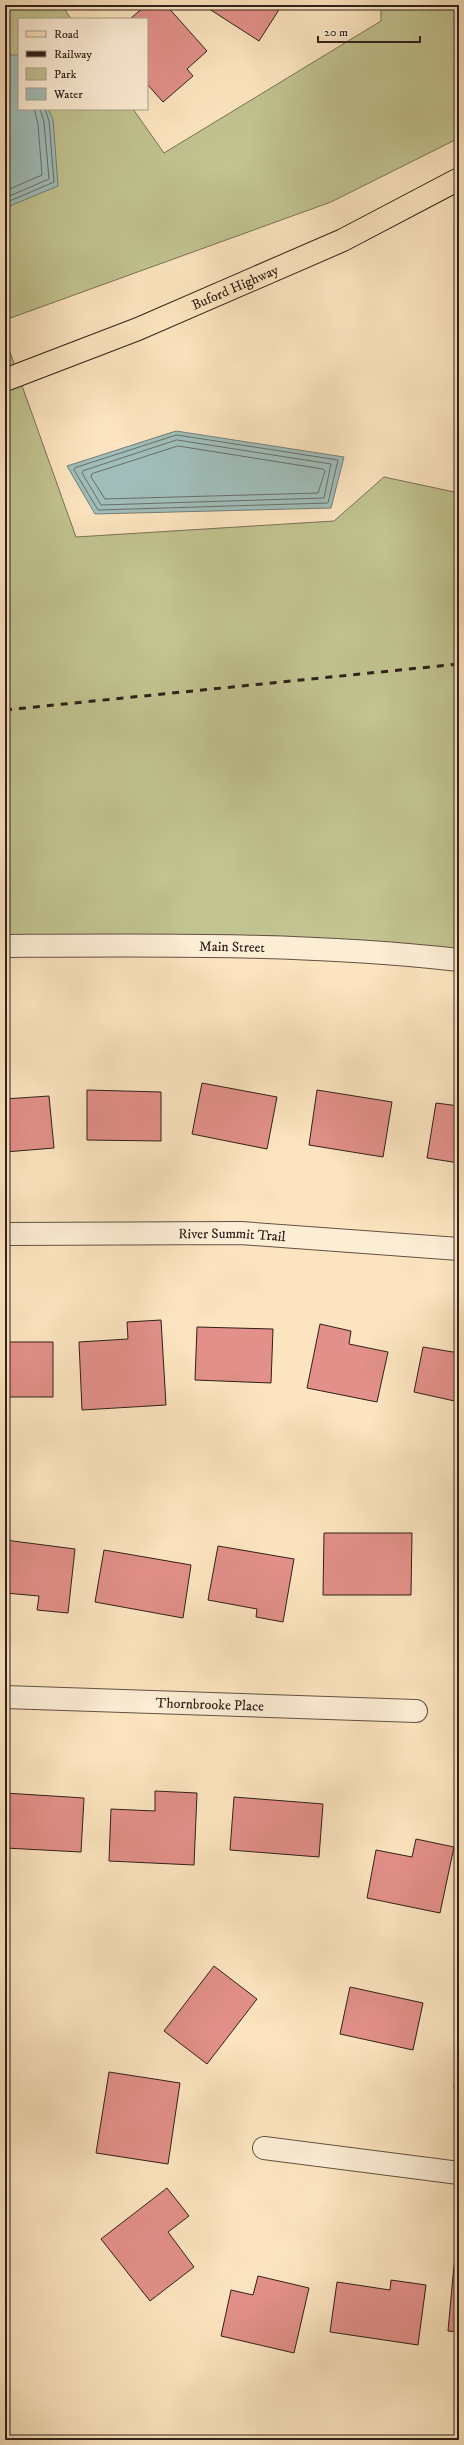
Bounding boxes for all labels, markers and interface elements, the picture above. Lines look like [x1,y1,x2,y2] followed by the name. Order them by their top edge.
[18,18,148,110] legend
[318,18,420,44] scale bar
[324,25,348,40] text: 20 m
[54,27,79,42] text: Road
[54,47,92,62] text: Railway
[54,67,76,82] text: Park
[53,87,83,102] text: Water
[189,261,282,315] street label: Buford Highway
[199,938,266,957] street label: Main Street
[178,1225,287,1246] street label: River Summit Trail
[155,1694,264,1716] street label: Thornbrooke Place

